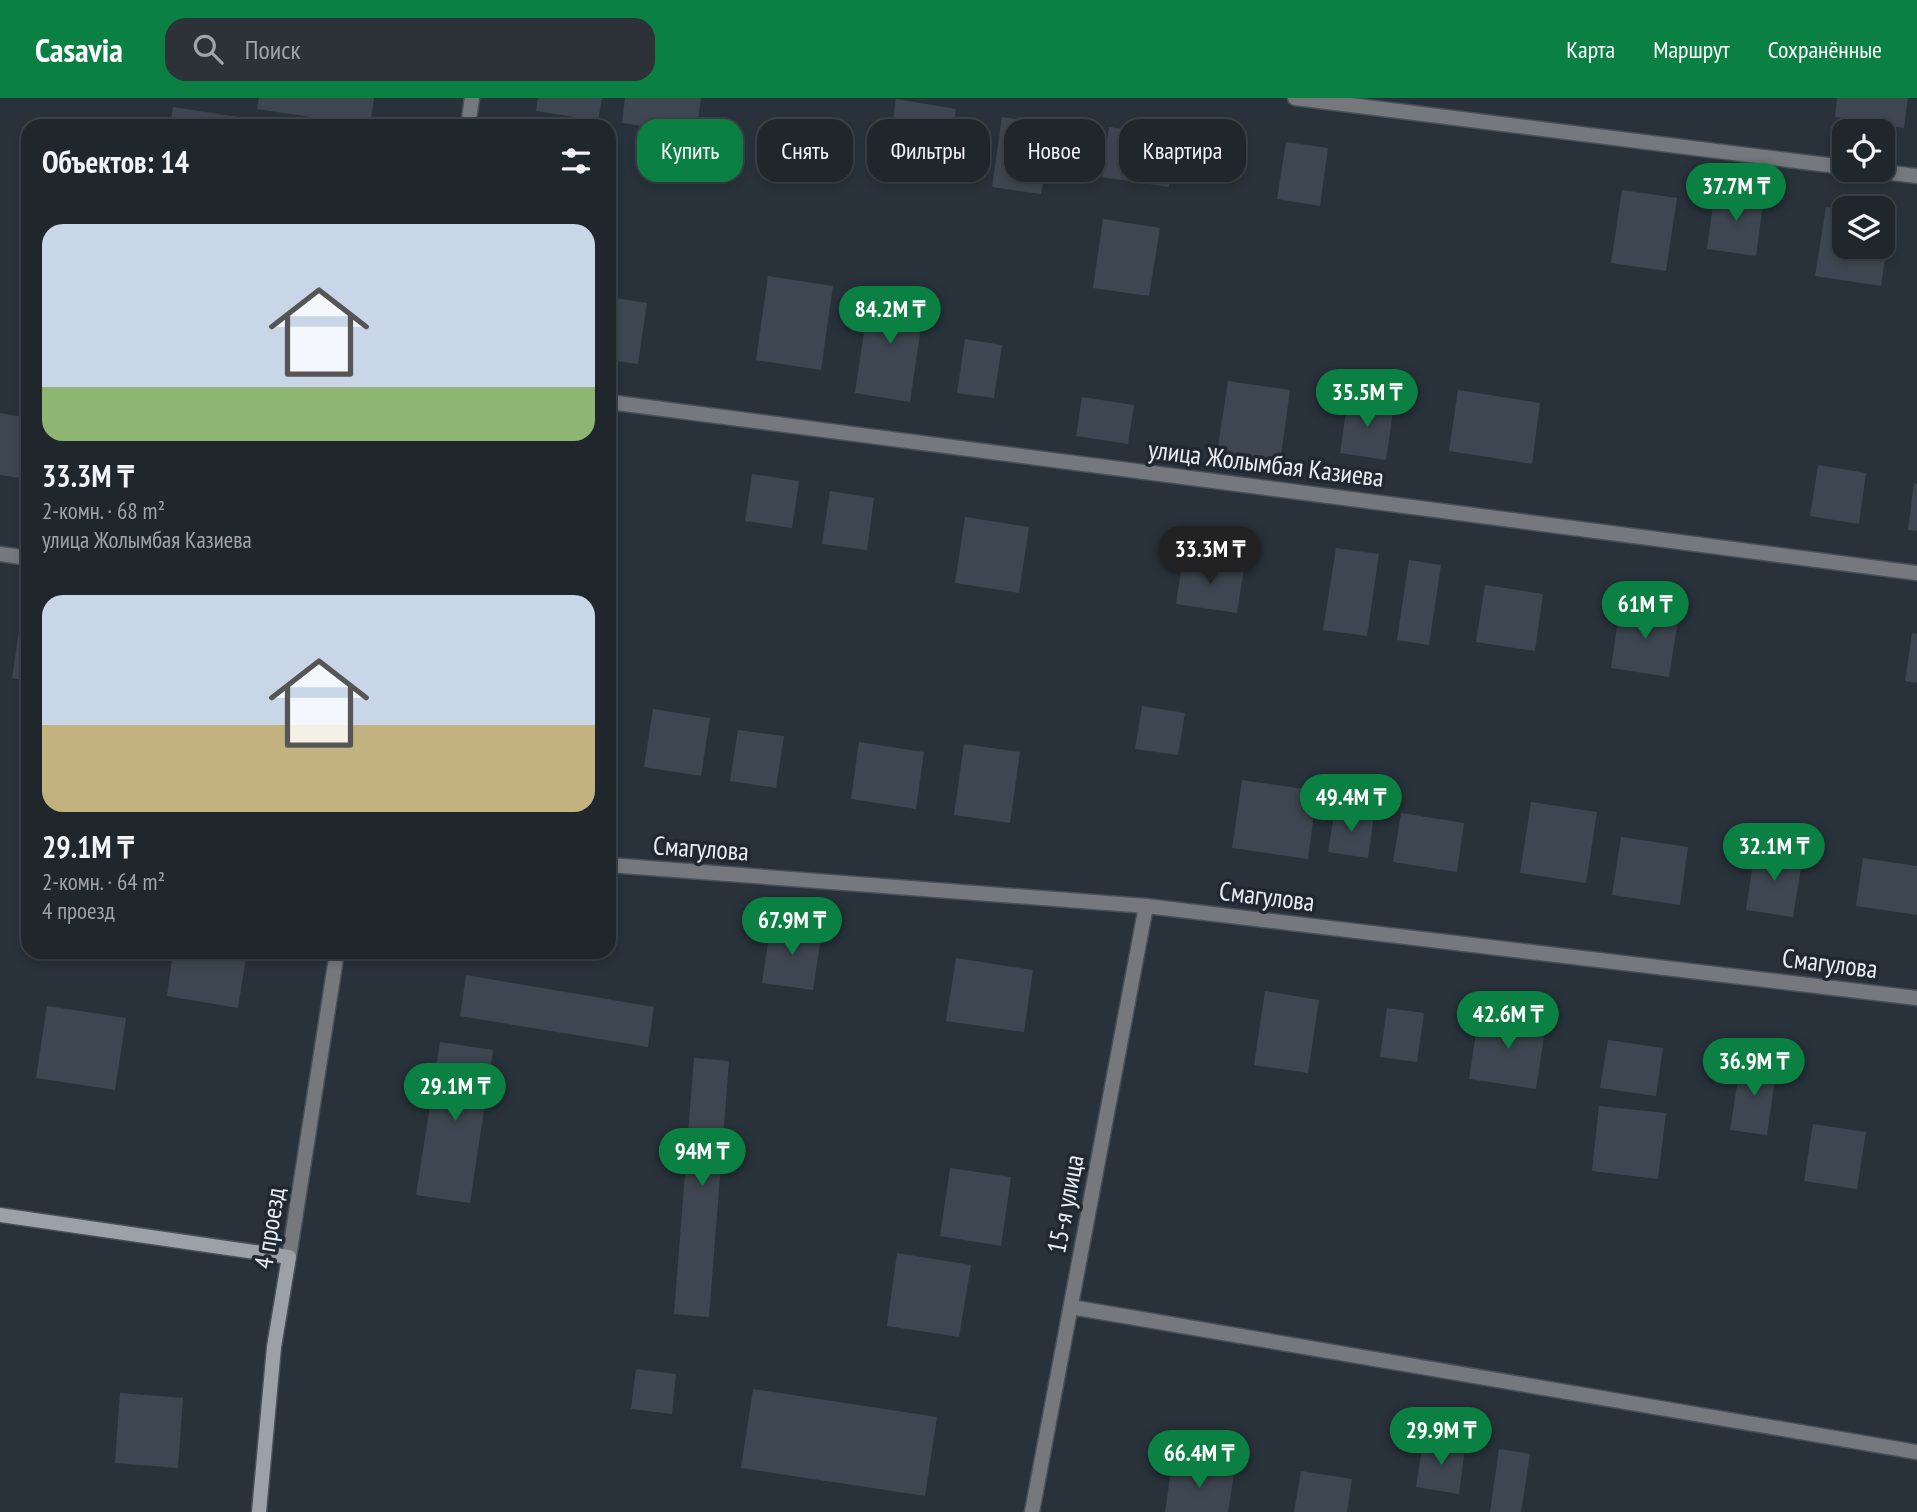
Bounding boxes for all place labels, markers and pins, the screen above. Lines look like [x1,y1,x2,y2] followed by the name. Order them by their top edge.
[1671,164,1801,223] pin: 37.7M ₸
[825,286,955,346] pin: 84.2M ₸
[1302,370,1432,429] pin: 35.5M ₸
[1145,526,1275,586] pin: 33.3M ₸
[1596,582,1694,641] pin: 61M ₸
[1286,774,1416,834] pin: 49.4M ₸
[1709,824,1839,883] pin: 32.1M ₸
[727,898,857,957] pin: 67.9M ₸
[1443,992,1573,1051] pin: 42.6M ₸
[1689,1038,1819,1098] pin: 36.9M ₸
[390,1063,520,1123] pin: 29.1M ₸
[653,1128,751,1188] pin: 94M ₸
[1376,1408,1506,1467] pin: 29.9M ₸
[1134,1430,1264,1490] pin: 66.4M ₸

